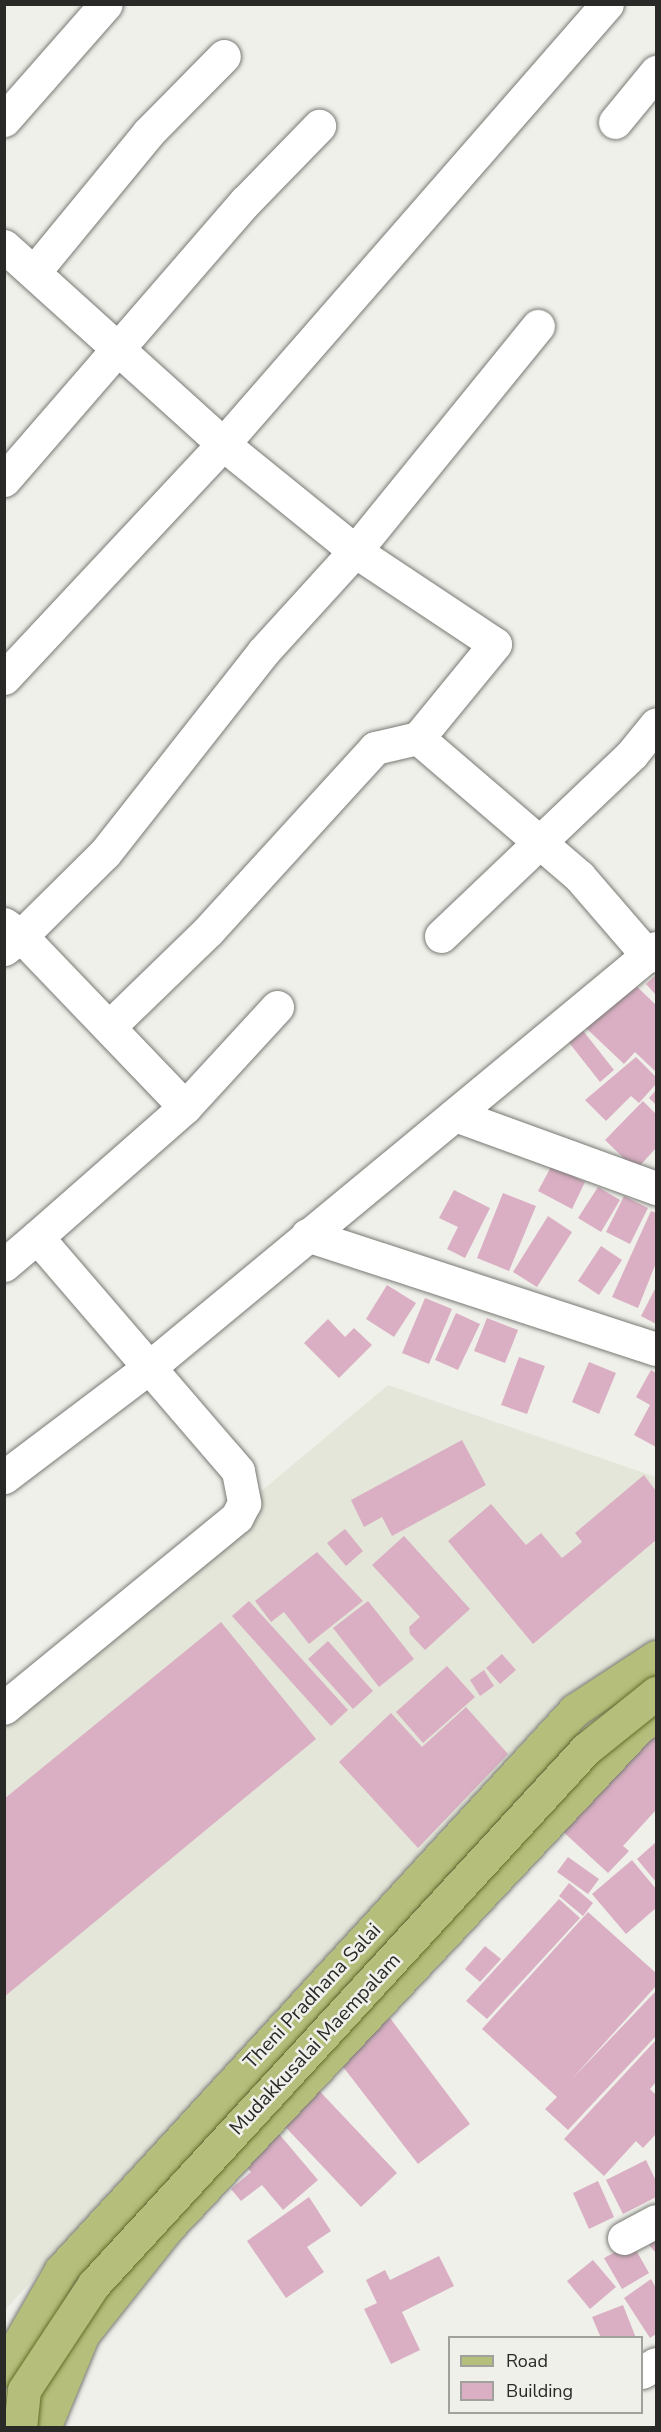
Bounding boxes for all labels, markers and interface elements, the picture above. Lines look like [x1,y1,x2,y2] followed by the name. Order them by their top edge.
[238,1918,386,2074] street label: Theni Pradhana Salai
[224,1948,406,2140] street label: Mudakkusalai Maempalam
[448,2336,643,2414] legend
[506,2349,548,2373] text: Road
[506,2379,573,2403] text: Building

